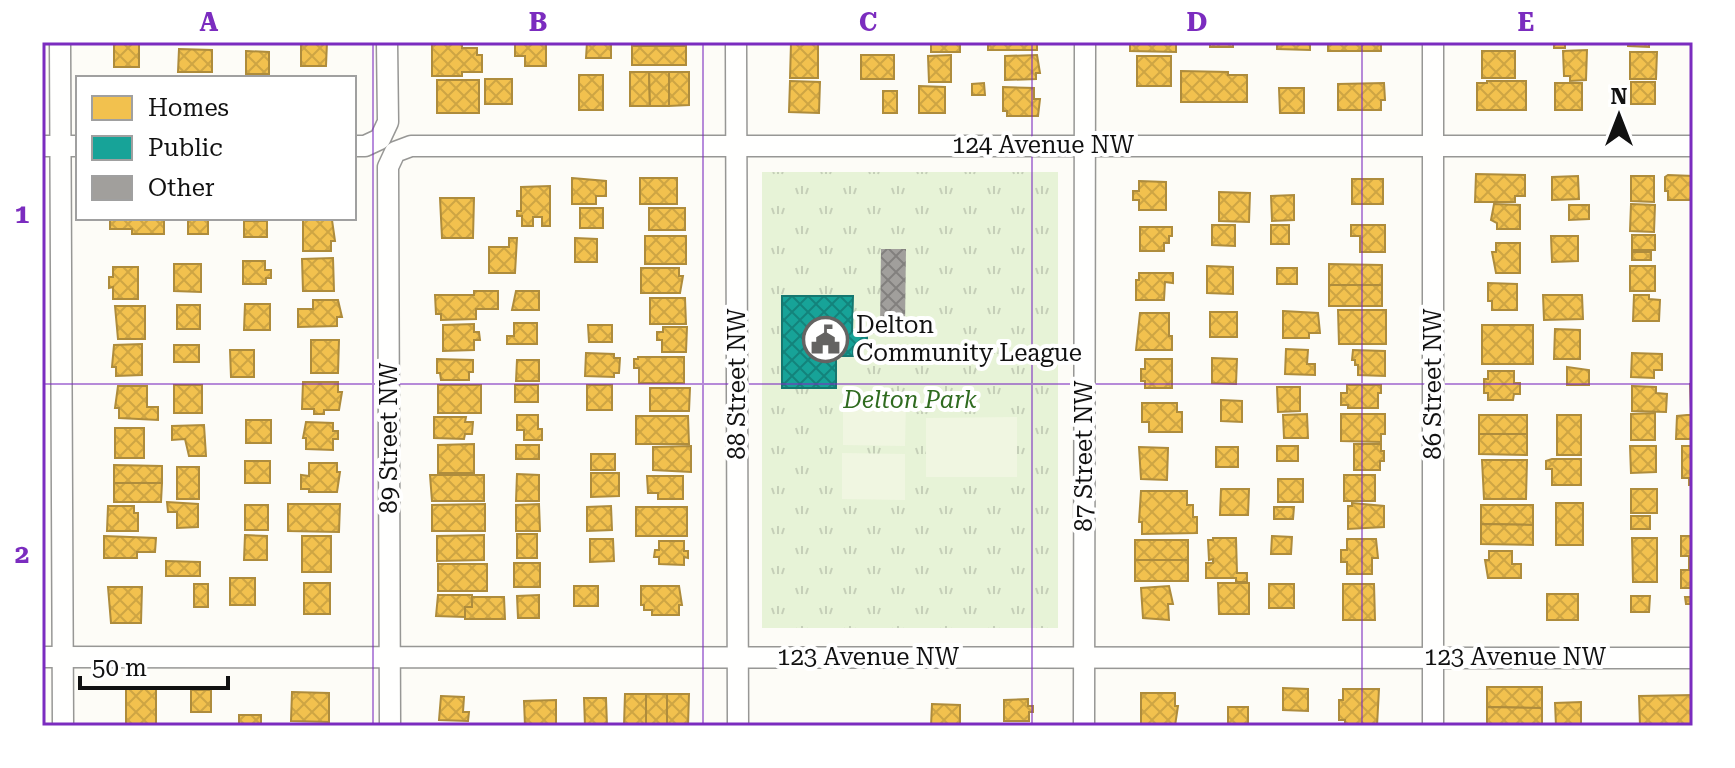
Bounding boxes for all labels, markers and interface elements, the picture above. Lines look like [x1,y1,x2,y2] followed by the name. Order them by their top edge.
[200,7,219,37] text: A
[529,7,547,37] text: B
[859,7,877,37] text: C
[1187,7,1207,37] text: D
[1518,7,1534,37] text: E
[76,76,356,220] legend
[1579,76,1659,156] north arrow
[1611,84,1628,109] text: N
[148,94,229,122] text: Homes
[952,131,1135,159] street label: 124 Avenue NW
[148,134,223,162] text: Public
[148,174,215,202] text: Other
[15,199,29,229] text: 1
[723,308,751,460] street label: 88 Street NW
[1419,308,1447,460] street label: 86 Street NW
[856,311,1082,367] place label: Delton Community League
[801,315,849,363] public building icon: Delton Community League
[375,362,403,514] street label: 89 Street NW
[1070,380,1098,532] street label: 87 Street NW
[842,386,977,414] park label: Delton Park
[15,539,29,569] text: 2
[80,640,228,690] scale bar
[777,643,960,671] street label: 123 Avenue NW
[1424,643,1607,671] street label: 123 Avenue NW
[92,654,147,682] text: 50 m

